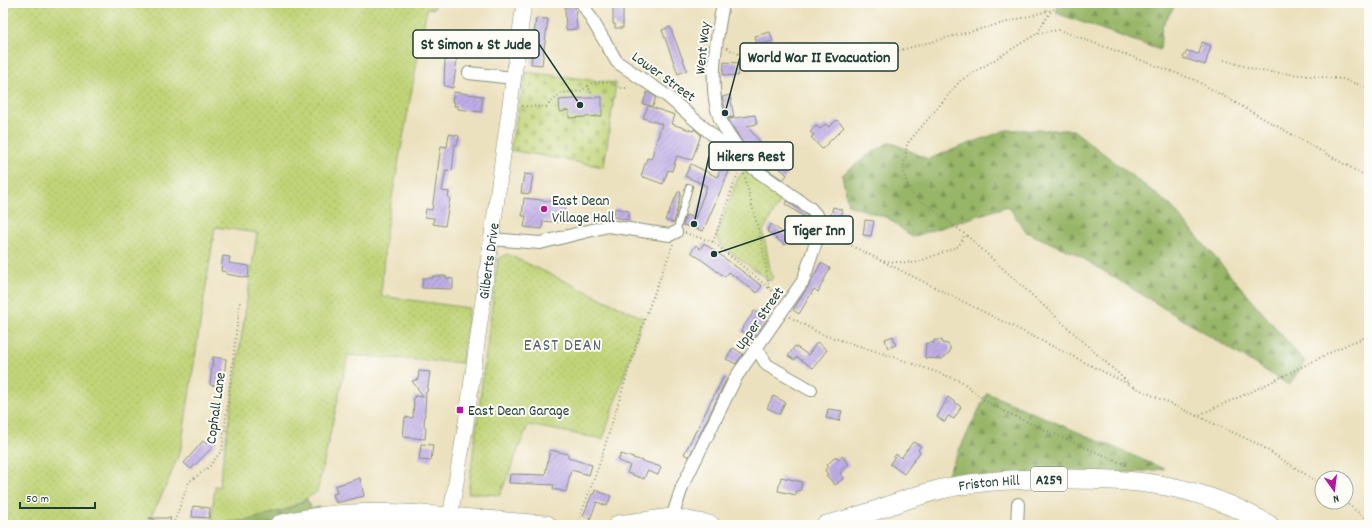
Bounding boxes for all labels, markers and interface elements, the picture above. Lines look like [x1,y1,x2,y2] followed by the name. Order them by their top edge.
[690,20,718,76] street label: Went Way
[413,30,539,58] callout: St Simon & St Jude
[421,34,531,57] text: St Simon & St Jude
[740,43,898,71] callout: World War II Evacuation
[626,47,700,109] street label: Lower Street
[748,47,890,70] text: World War II Evacuation
[709,142,793,170] callout: Hikers Rest
[717,146,785,169] text: Hikers Rest
[552,191,615,230] place label: East Dean Village Hall
[539,204,549,214] marker: East Dean Village Hall
[785,216,853,244] callout: Tiger Inn
[793,220,845,243] text: Tiger Inn
[474,221,507,301] street label: Gilberts Drive
[731,283,791,355] street label: Upper Street
[524,335,602,359] district label: EAST DEAN
[201,371,233,446] street label: Cophall Lane
[468,401,570,423] place label: East Dean Garage
[455,405,465,415] marker: East Dean Garage
[1031,467,1067,491] road number: A259
[1314,470,1354,510] north arrow
[957,471,1020,498] street label: Friston Hill
[20,484,95,510] scale bar
[1331,489,1341,506] text: N
[26,491,49,508] text: 50 m

